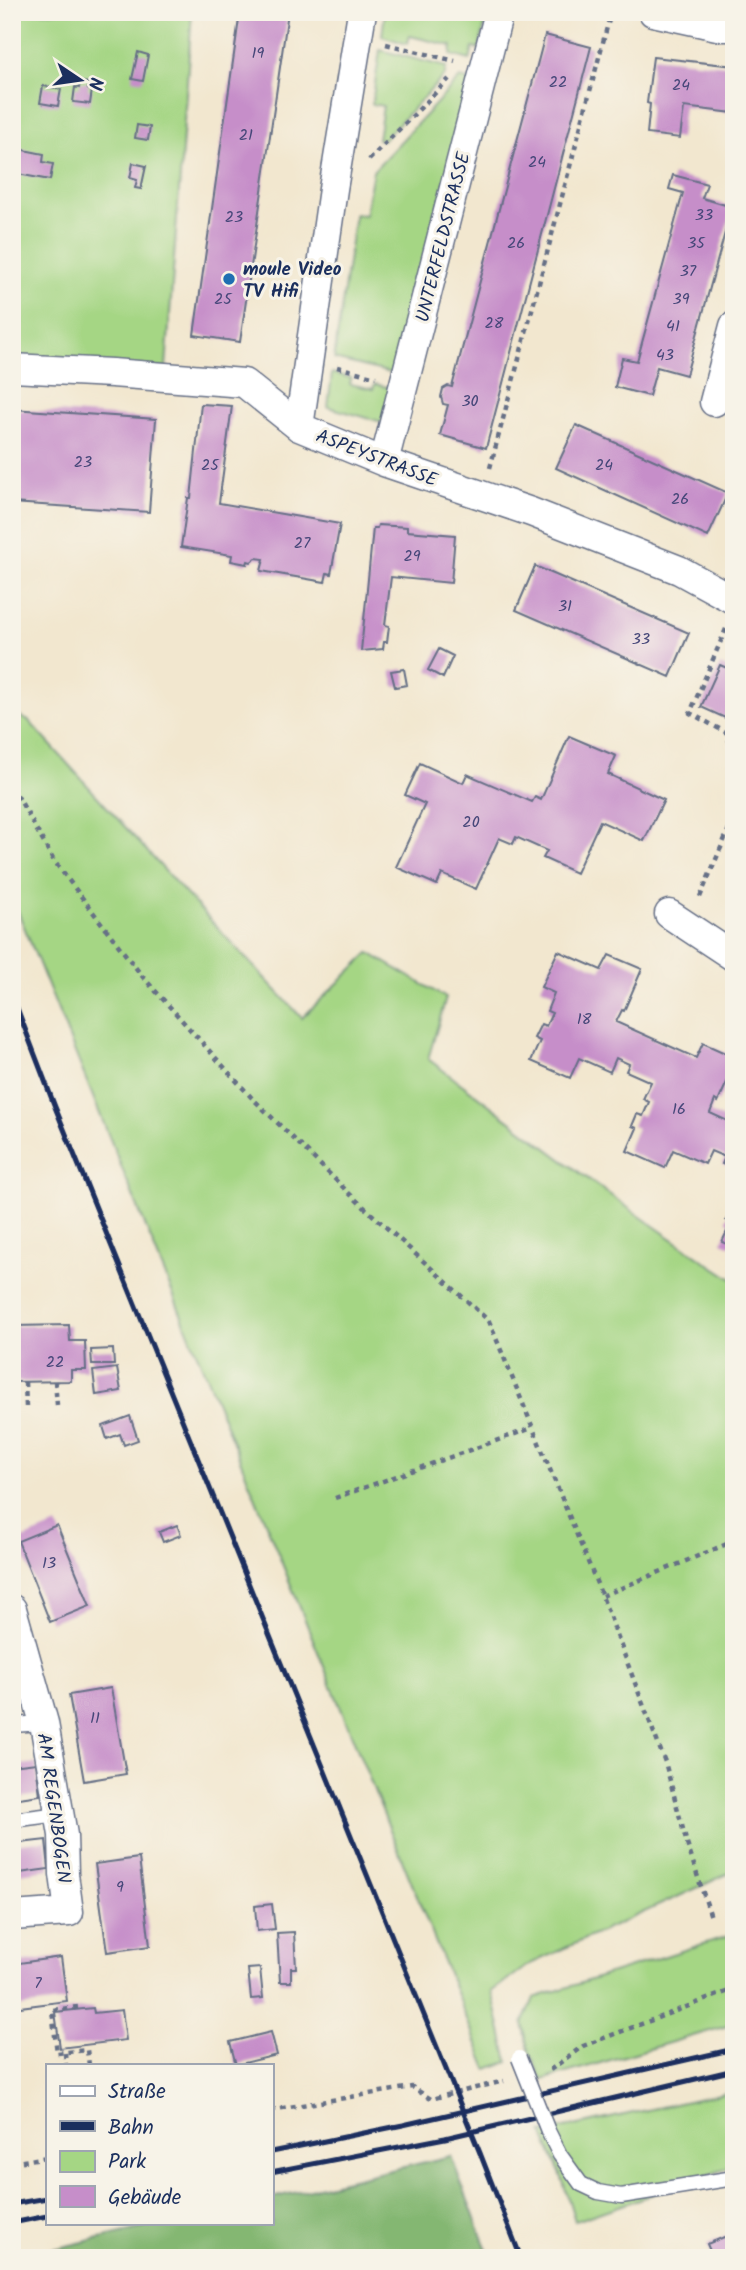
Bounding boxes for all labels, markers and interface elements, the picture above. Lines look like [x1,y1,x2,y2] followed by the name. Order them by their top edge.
[252,41,265,66] house number: 19
[46,46,116,116] north arrow
[549,70,567,95] house number: 22
[672,73,690,98] house number: 24
[79,74,111,93] text: N
[239,123,253,148] house number: 21
[408,148,480,326] street label: UNTERFELDSTRASSE
[528,150,546,175] house number: 24
[695,203,713,228] house number: 33
[225,205,243,230] house number: 23
[507,231,525,256] house number: 26
[687,231,706,256] house number: 35
[243,255,342,307] place label: moule Video TV Hifi
[680,259,697,284] house number: 37
[221,271,237,287] marker: moule Video TV Hifi
[214,287,233,312] house number: 25
[673,287,690,312] house number: 39
[485,311,504,336] house number: 28
[666,314,680,339] house number: 41
[656,343,674,368] house number: 43
[461,389,479,414] house number: 30
[311,422,442,496] street label: ASPEYSTRASSE
[74,450,92,475] house number: 23
[201,453,220,478] house number: 25
[595,453,613,478] house number: 24
[671,487,689,512] house number: 26
[294,531,311,556] house number: 27
[403,544,421,569] house number: 29
[558,594,572,619] house number: 31
[632,627,650,652] house number: 33
[462,810,480,835] house number: 20
[577,1007,592,1032] house number: 18
[672,1097,686,1122] house number: 16
[46,1350,64,1375] house number: 22
[42,1551,56,1576] house number: 13
[90,1706,100,1731] house number: 11
[28,1731,78,1885] street label: AM REGENBOGEN
[116,1875,124,1900] house number: 9
[34,1971,42,1996] house number: 7
[46,2064,273,2224] legend
[108,2076,166,2109] text: Straße
[108,2112,154,2145] text: Bahn
[108,2146,146,2179] text: Park
[108,2182,182,2215] text: Gebäude

